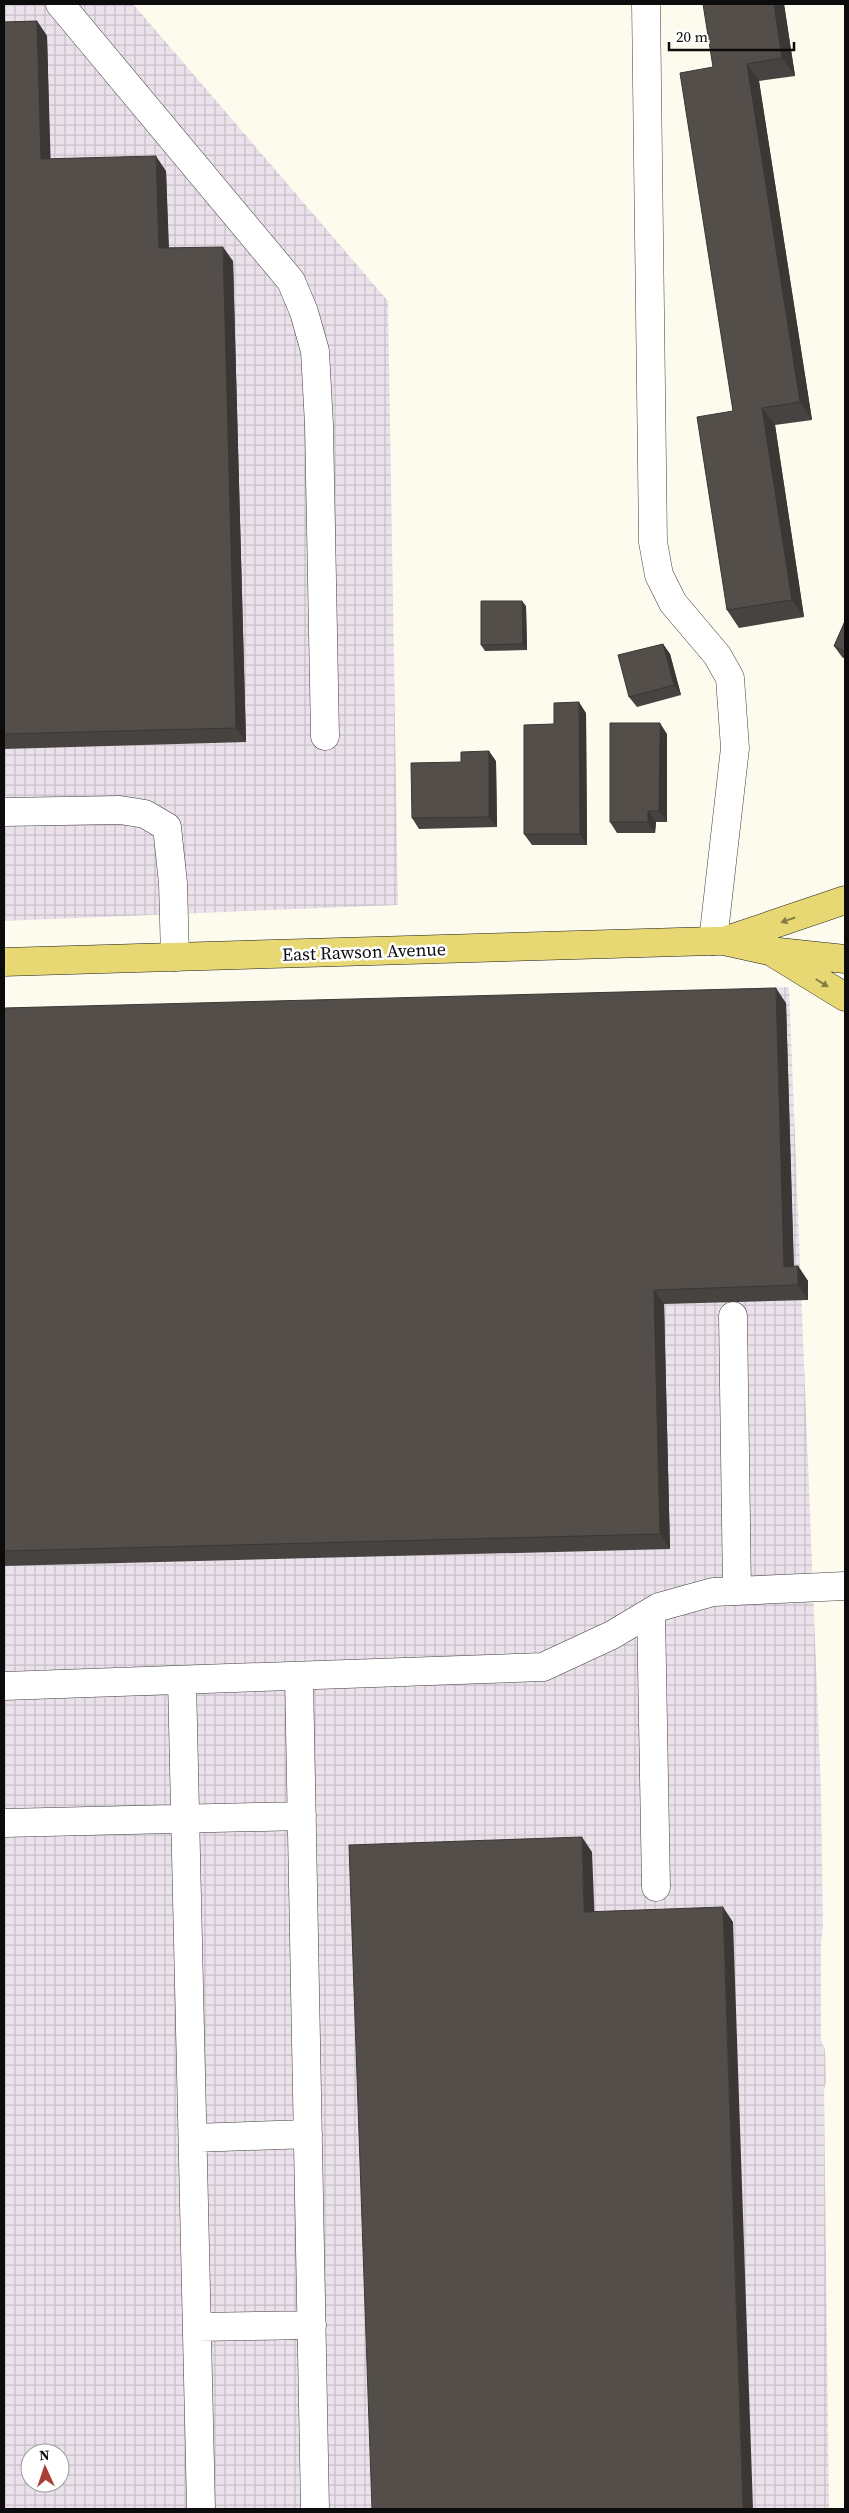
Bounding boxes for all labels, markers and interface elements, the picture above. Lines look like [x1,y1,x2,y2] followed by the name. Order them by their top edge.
[669,20,794,52] scale bar
[676,26,708,47] text: 20 m
[780,916,795,924] one-way arrow
[282,936,446,967] street label: East Rawson Avenue
[816,979,829,988] one-way arrow
[20,2443,70,2493] north arrow
[39,2445,50,2465] text: N

